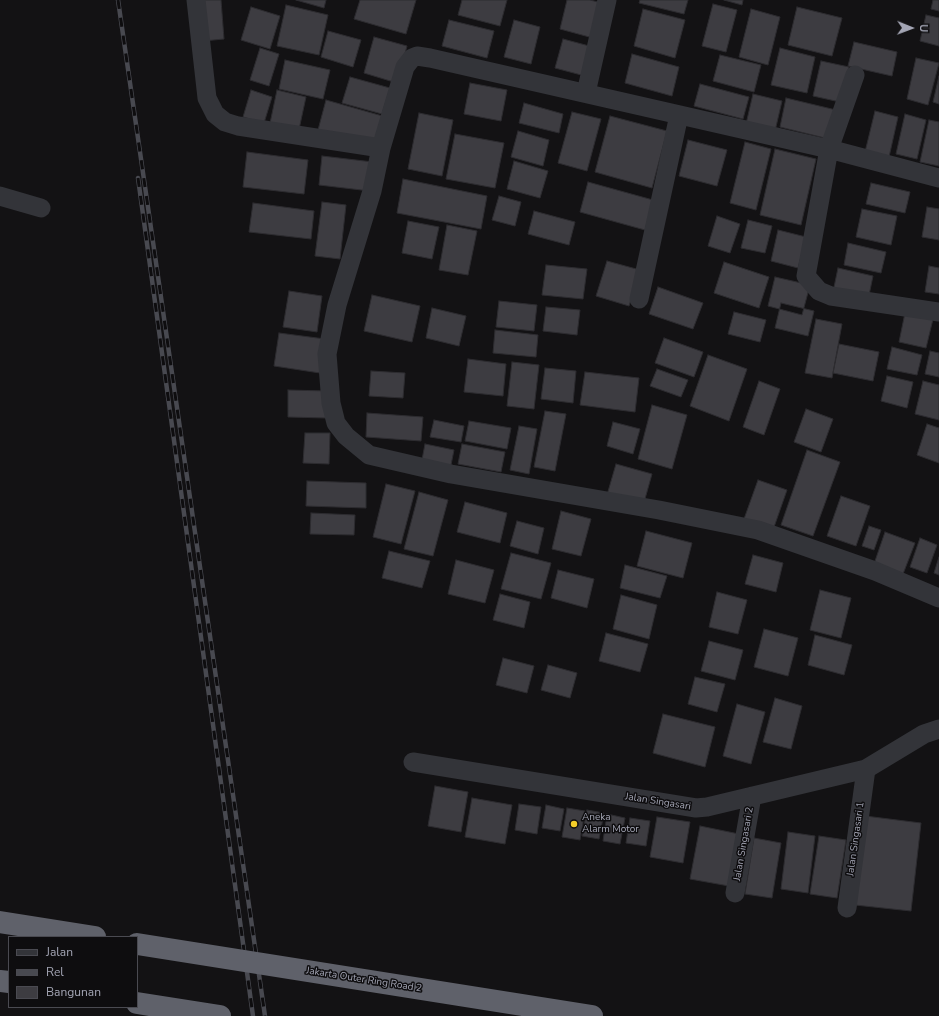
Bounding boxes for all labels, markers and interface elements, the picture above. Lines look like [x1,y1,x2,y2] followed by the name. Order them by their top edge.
[891,8,931,48] north arrow
[916,24,931,32] text: U
[624,791,692,813] street label: Jalan Singasari
[845,801,867,877] street label: Jalan Singasari 1
[732,806,756,882] street label: Jalan Singasari 2
[582,812,639,836] place label: Aneka Alarm Motor
[569,819,579,829] marker: Aneka Alarm Motor
[8,936,138,1008] legend
[46,944,73,960] text: Jalan
[46,964,64,980] text: Rel
[305,965,423,995] street label: Jakarta Outer Ring Road 2
[46,984,101,1000] text: Bangunan

